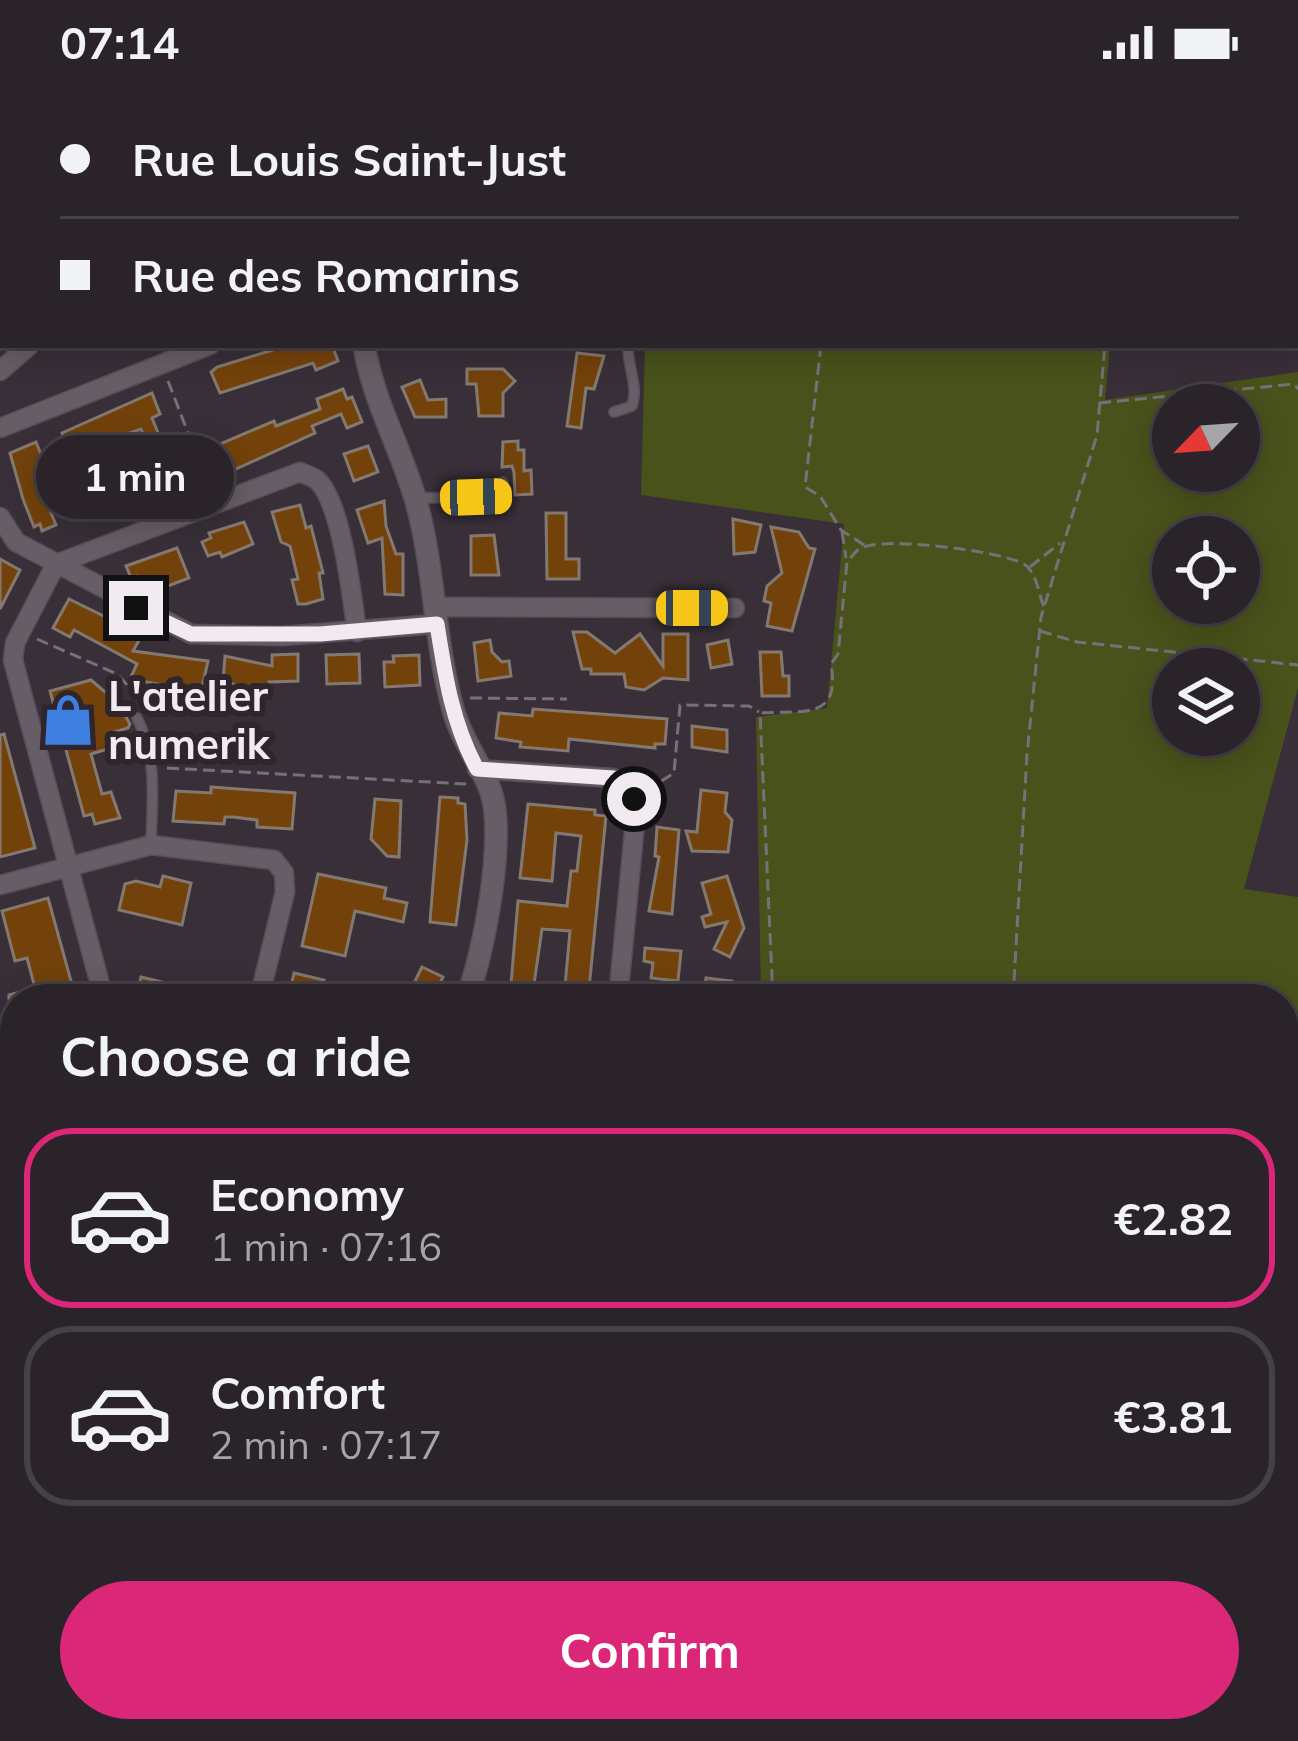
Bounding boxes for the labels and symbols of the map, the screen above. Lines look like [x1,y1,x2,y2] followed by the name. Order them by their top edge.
[1152,384,1260,492] north arrow
[37,434,235,518] callout: 1 min
[439,478,513,516] car
[109,581,163,635] route end
[656,590,728,626] car
[108,669,271,770] place label: L'atelier numerik
[39,691,97,749] shop icon: L'atelier numerik
[607,772,661,826] route start

